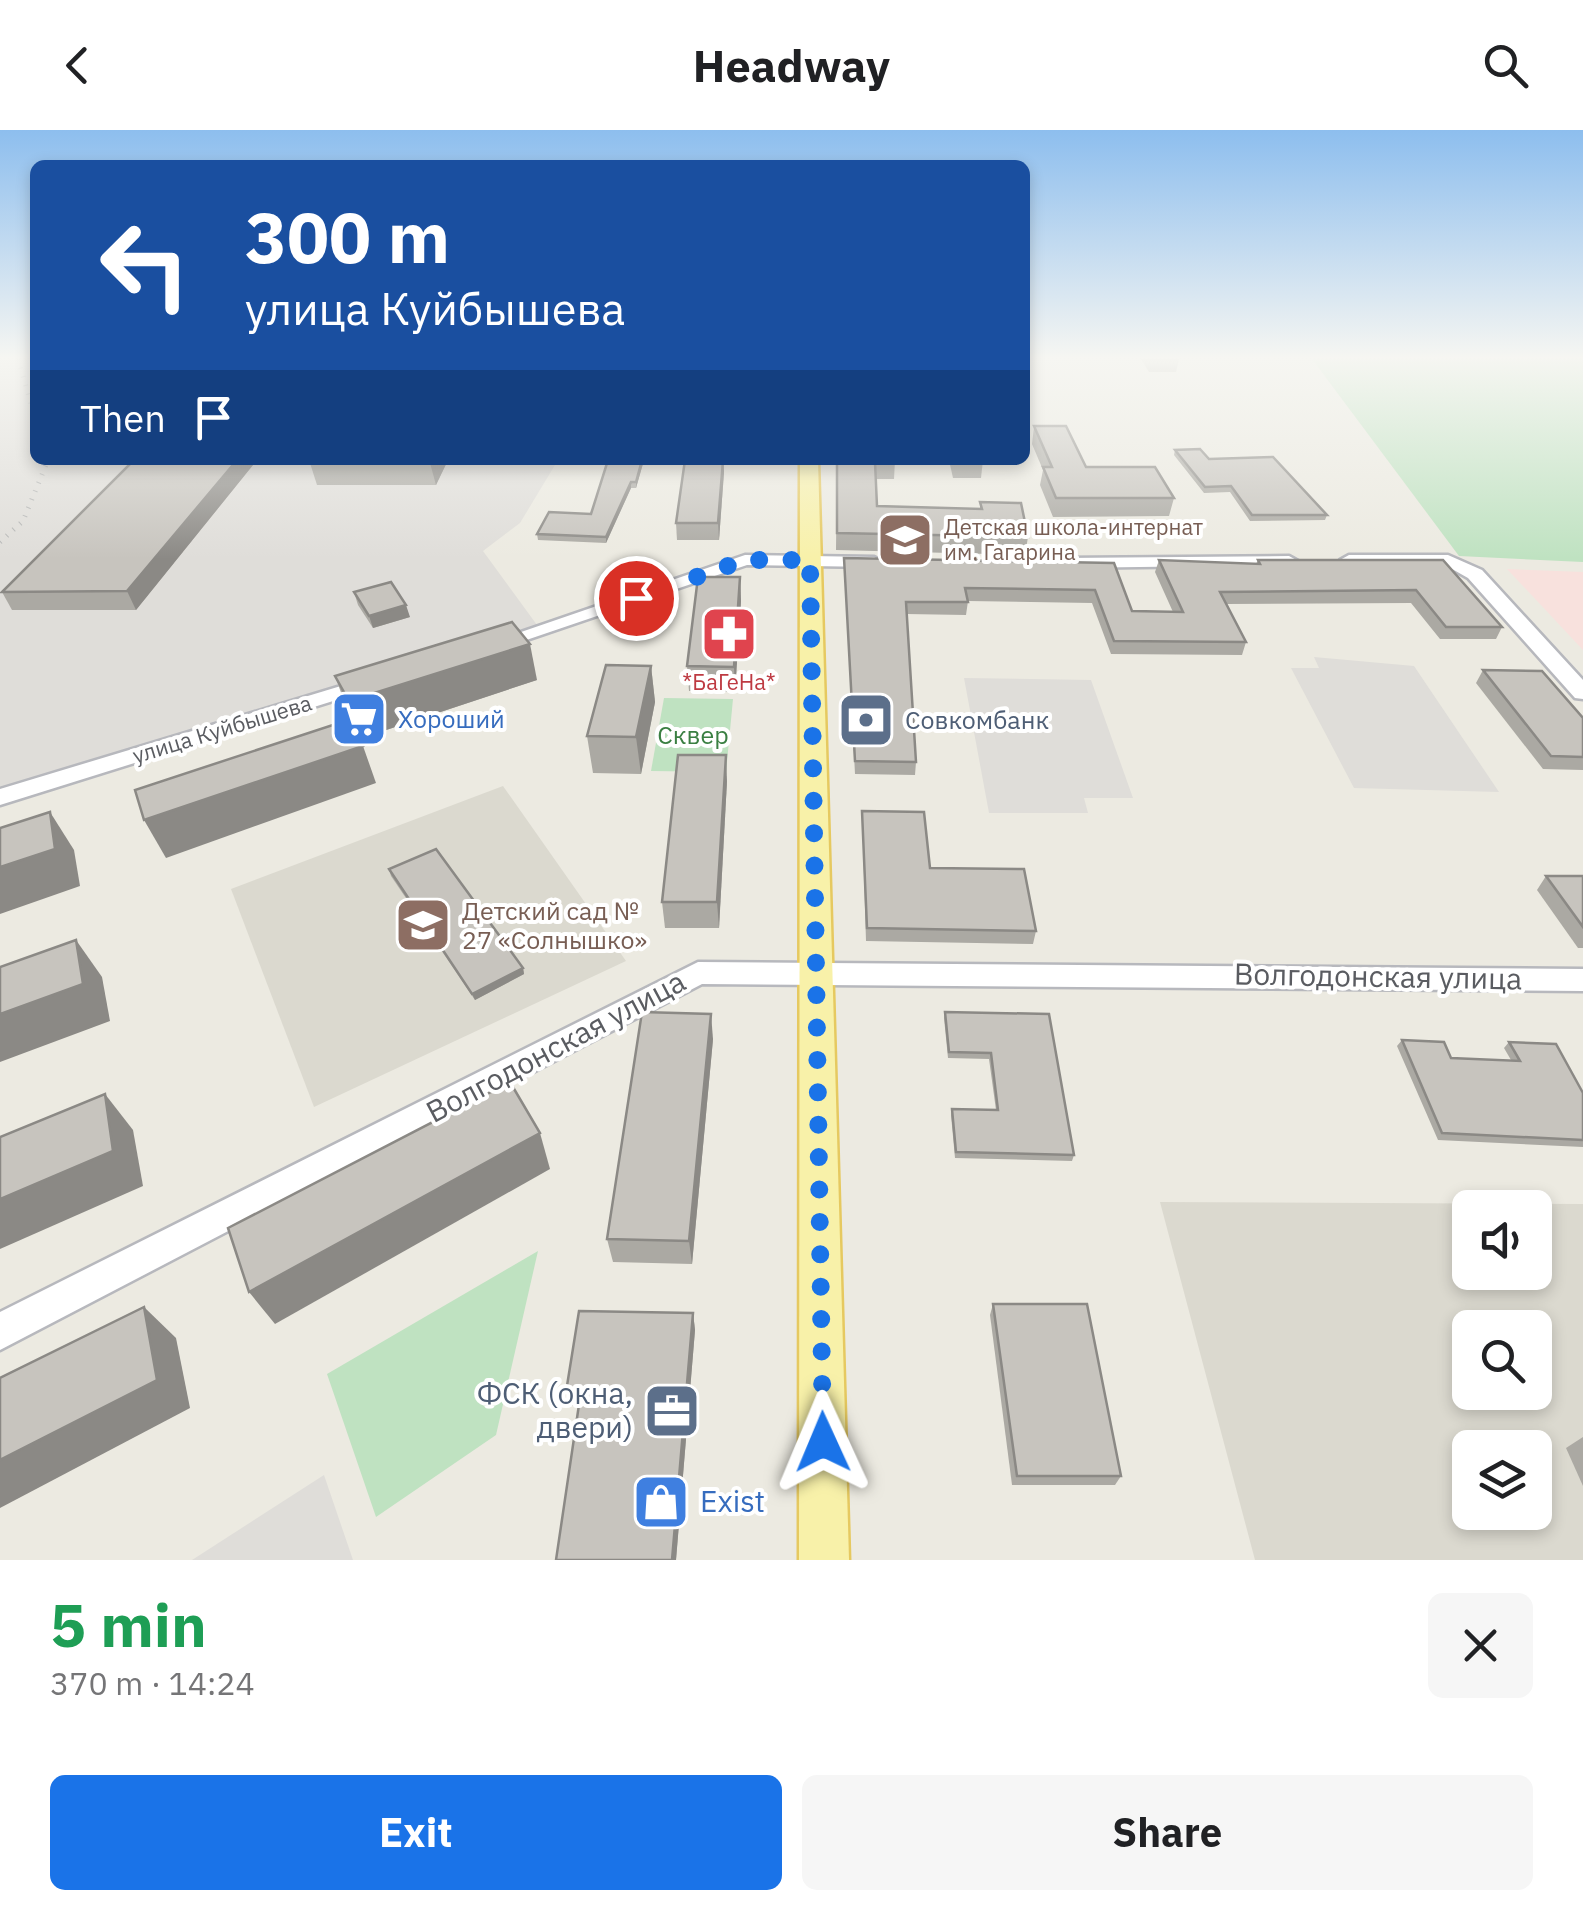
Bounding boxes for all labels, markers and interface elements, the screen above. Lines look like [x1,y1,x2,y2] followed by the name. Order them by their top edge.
[693,36,890,94] text: Headway
[50,38,105,93] icon: back
[1478,38,1533,93] icon: search
[245,191,450,282] text: 300 m
[80,200,210,330] icon: left
[245,279,625,337] text: улица Куйбышева
[186,390,241,445] icon: arrive
[80,393,166,442] text: Then
[875,510,935,570] school or university icon: Детская школа-интернат им. Гагарина
[944,512,1203,566] place label: Детская школа-интернат им. Гагарина
[594,556,679,641] pin
[609,571,664,626] icon: arrive
[699,604,759,664] pharmacy icon: *БаГеНа*
[682,667,776,696] place label: *БаГеНа*
[129,687,315,770] street label: улица Куйбышева
[329,689,389,749] supermarket icon: Хороший
[836,690,896,750] bank icon: Совкомбанк
[398,702,505,735] place label: Хороший
[905,703,1049,736] place label: Совкомбанк
[657,718,729,751] park label: Сквер
[462,894,647,956] place label: Детский сад № 27 «Солнышко»
[393,895,453,955] school or university icon: Детский сад № 27 «Солнышко»
[1234,953,1523,998] street label: Волгодонская улица
[419,961,692,1131] street label: Волгодонская улица
[1452,1190,1552,1530] map controls
[1452,1190,1552,1290] button: sound
[1452,1310,1552,1410] button: search
[477,1373,633,1446] place label: ФСК (окна, двери)
[642,1381,702,1441] office icon: ФСК (окна, двери)
[771,1390,875,1494] position arrow
[1452,1430,1552,1530] button: layers
[631,1472,691,1532] shop icon: Exist
[700,1481,765,1520] place label: Exist
[50,1585,207,1664] text: 5 min
[1428,1593,1533,1698] button: close
[50,1662,255,1704] text: 370 m · 14:24
[50,1775,782,1890] button: Exit
[802,1775,1533,1890] button: Share

